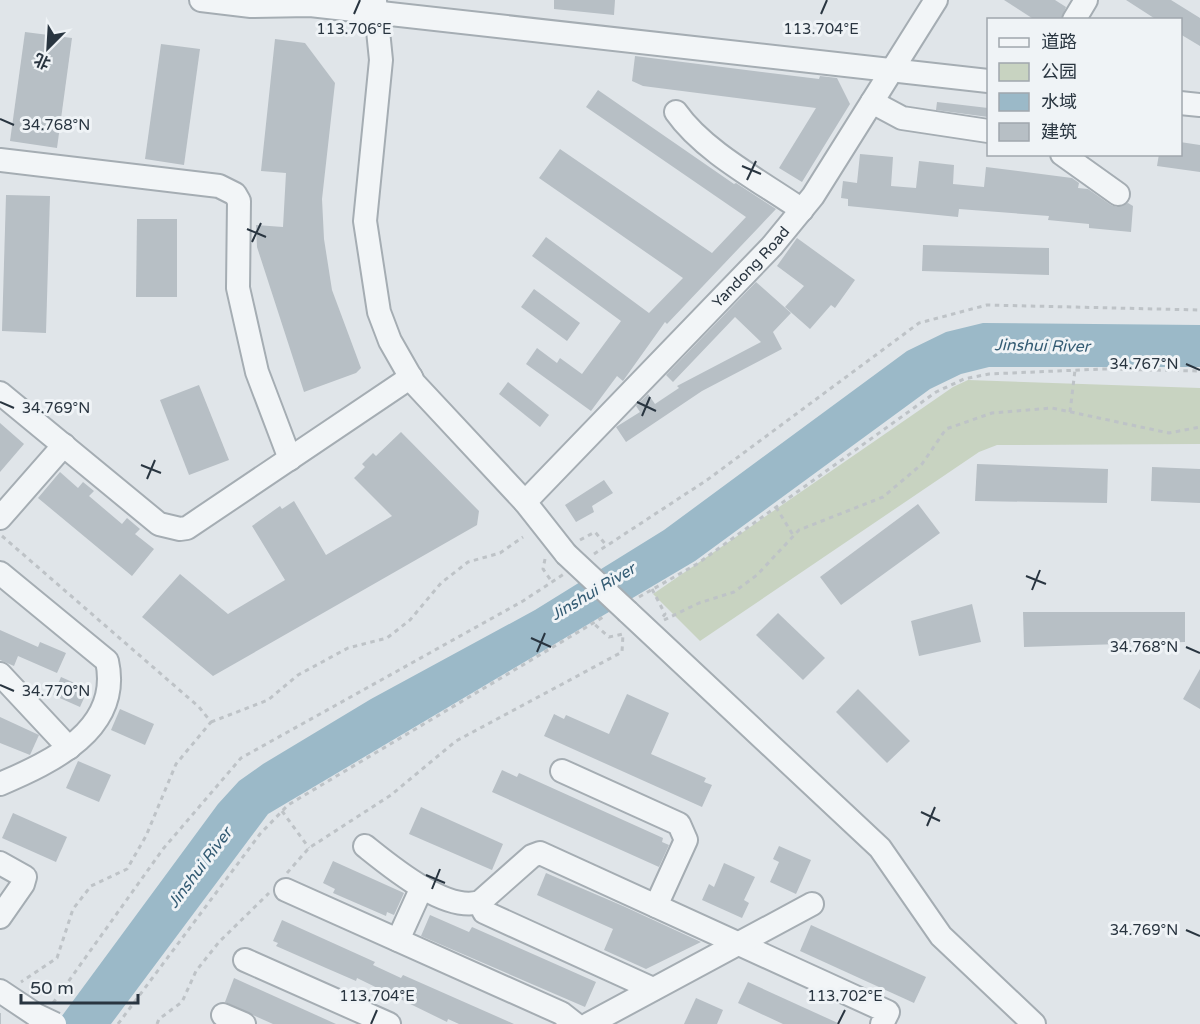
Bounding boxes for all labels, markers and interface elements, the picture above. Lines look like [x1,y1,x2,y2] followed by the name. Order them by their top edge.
[18,18,78,78] north arrow
[987,18,1182,156] legend
[316,20,392,38] text: 113.706°E
[783,20,859,38] text: 113.704°E
[1041,31,1077,53] text: 道路
[31,48,54,73] text: 北
[1041,61,1077,83] text: 公园
[1041,91,1077,113] text: 水域
[22,116,90,134] text: 34.768°N
[1041,121,1077,143] text: 建筑
[709,223,793,311] street label: Yandong Road
[994,335,1092,357] water label: Jinshui River
[1110,355,1178,373] text: 34.767°N
[22,399,90,417] text: 34.769°N
[547,558,641,625] water label: Jinshui River
[1110,638,1178,656] text: 34.768°N
[22,682,90,700] text: 34.770°N
[163,822,238,912] water label: Jinshui River
[1110,921,1178,939] text: 34.769°N
[21,967,138,1005] scale bar
[30,977,74,999] text: 50 m
[339,987,415,1005] text: 113.704°E
[807,987,883,1005] text: 113.702°E

